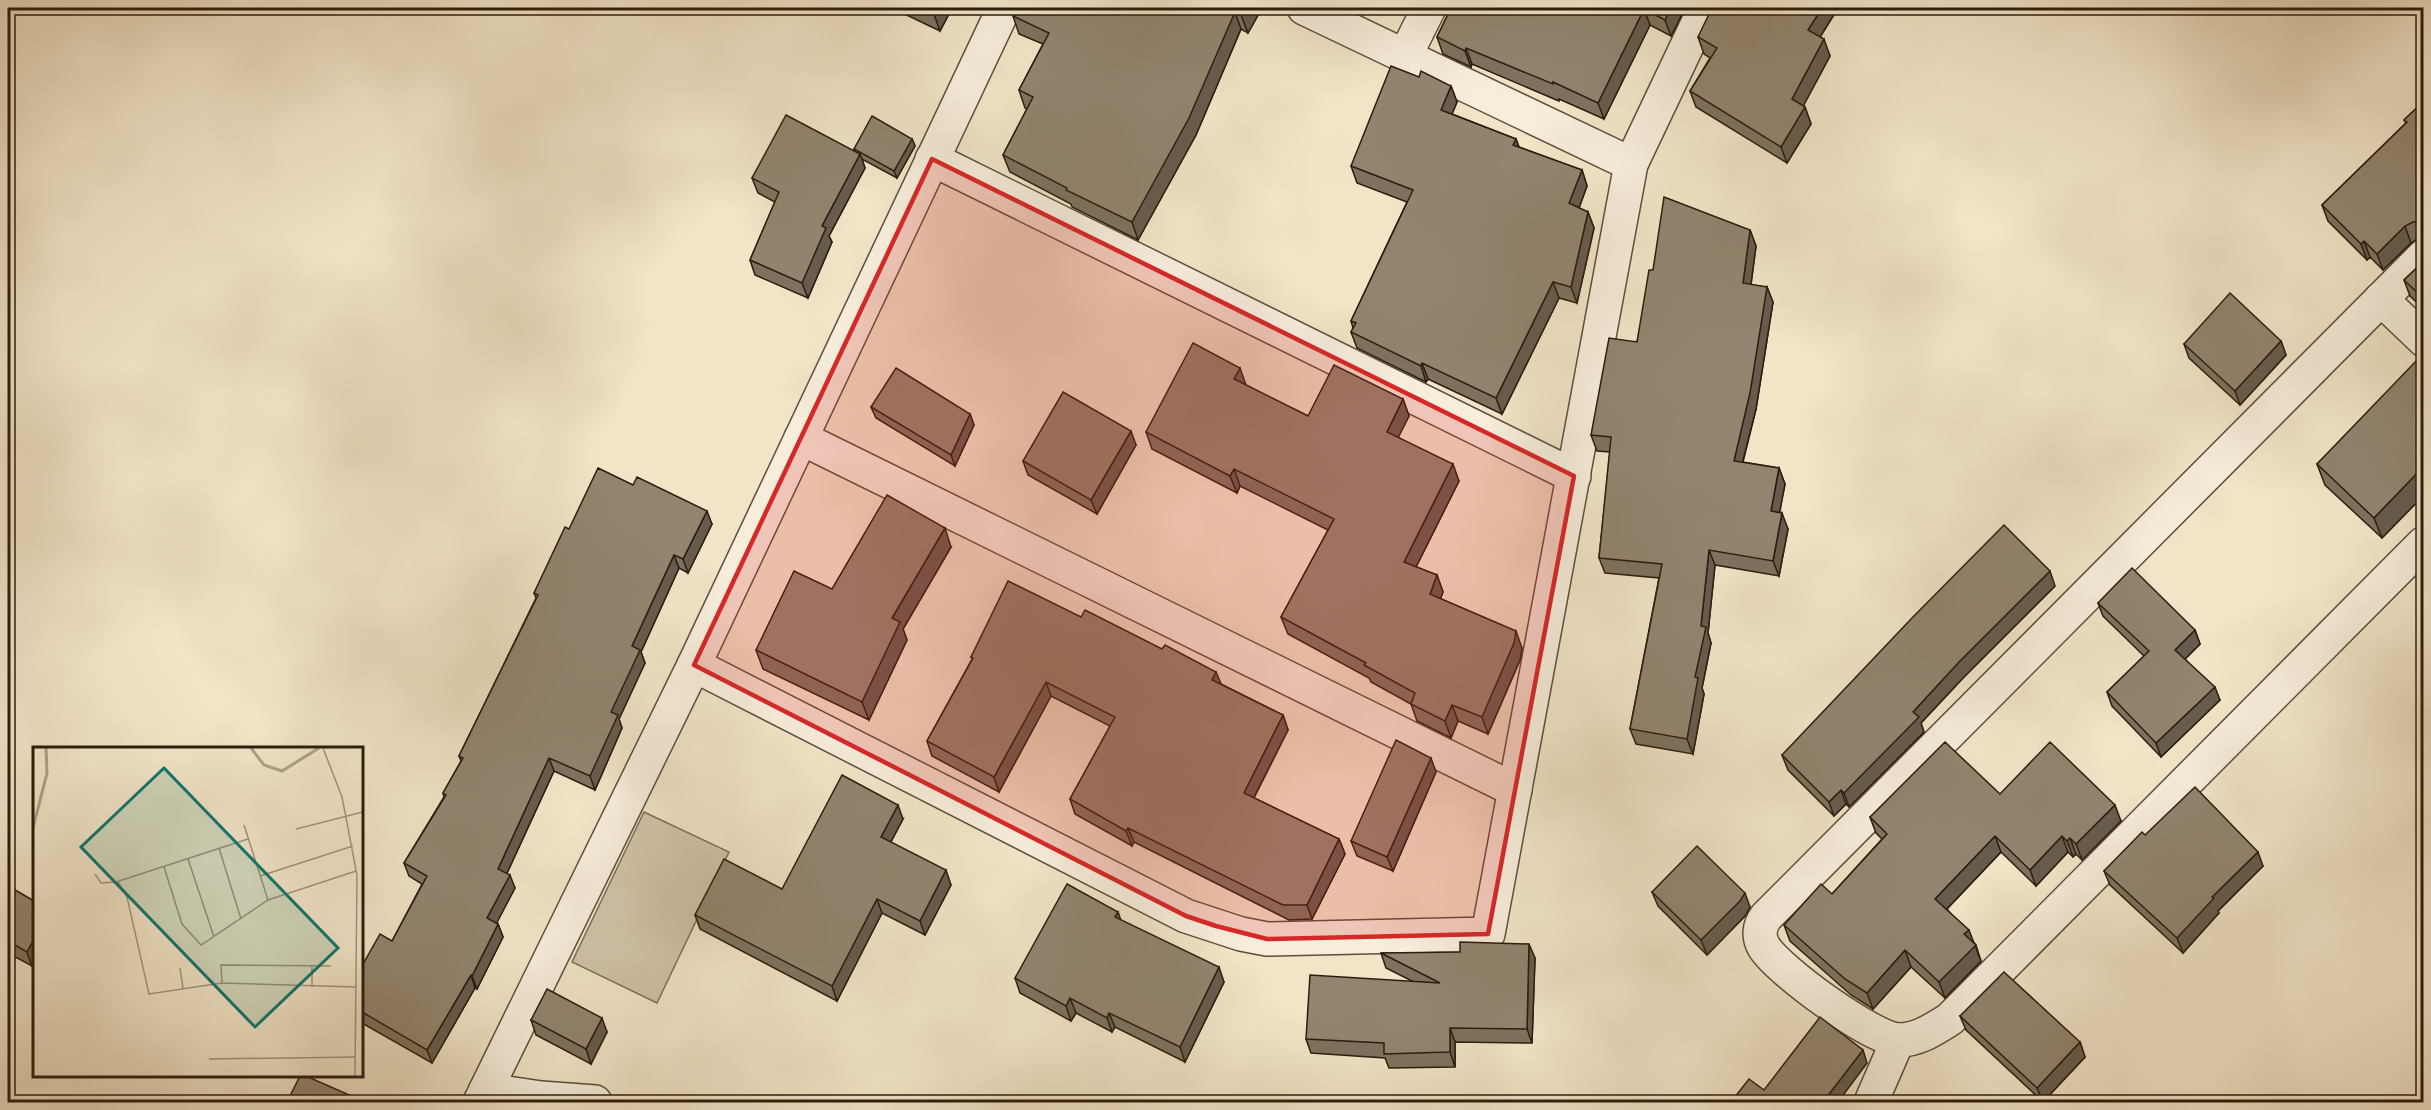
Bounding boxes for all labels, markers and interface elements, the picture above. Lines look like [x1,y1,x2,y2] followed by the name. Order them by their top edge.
[33,747,363,1077] inset map

